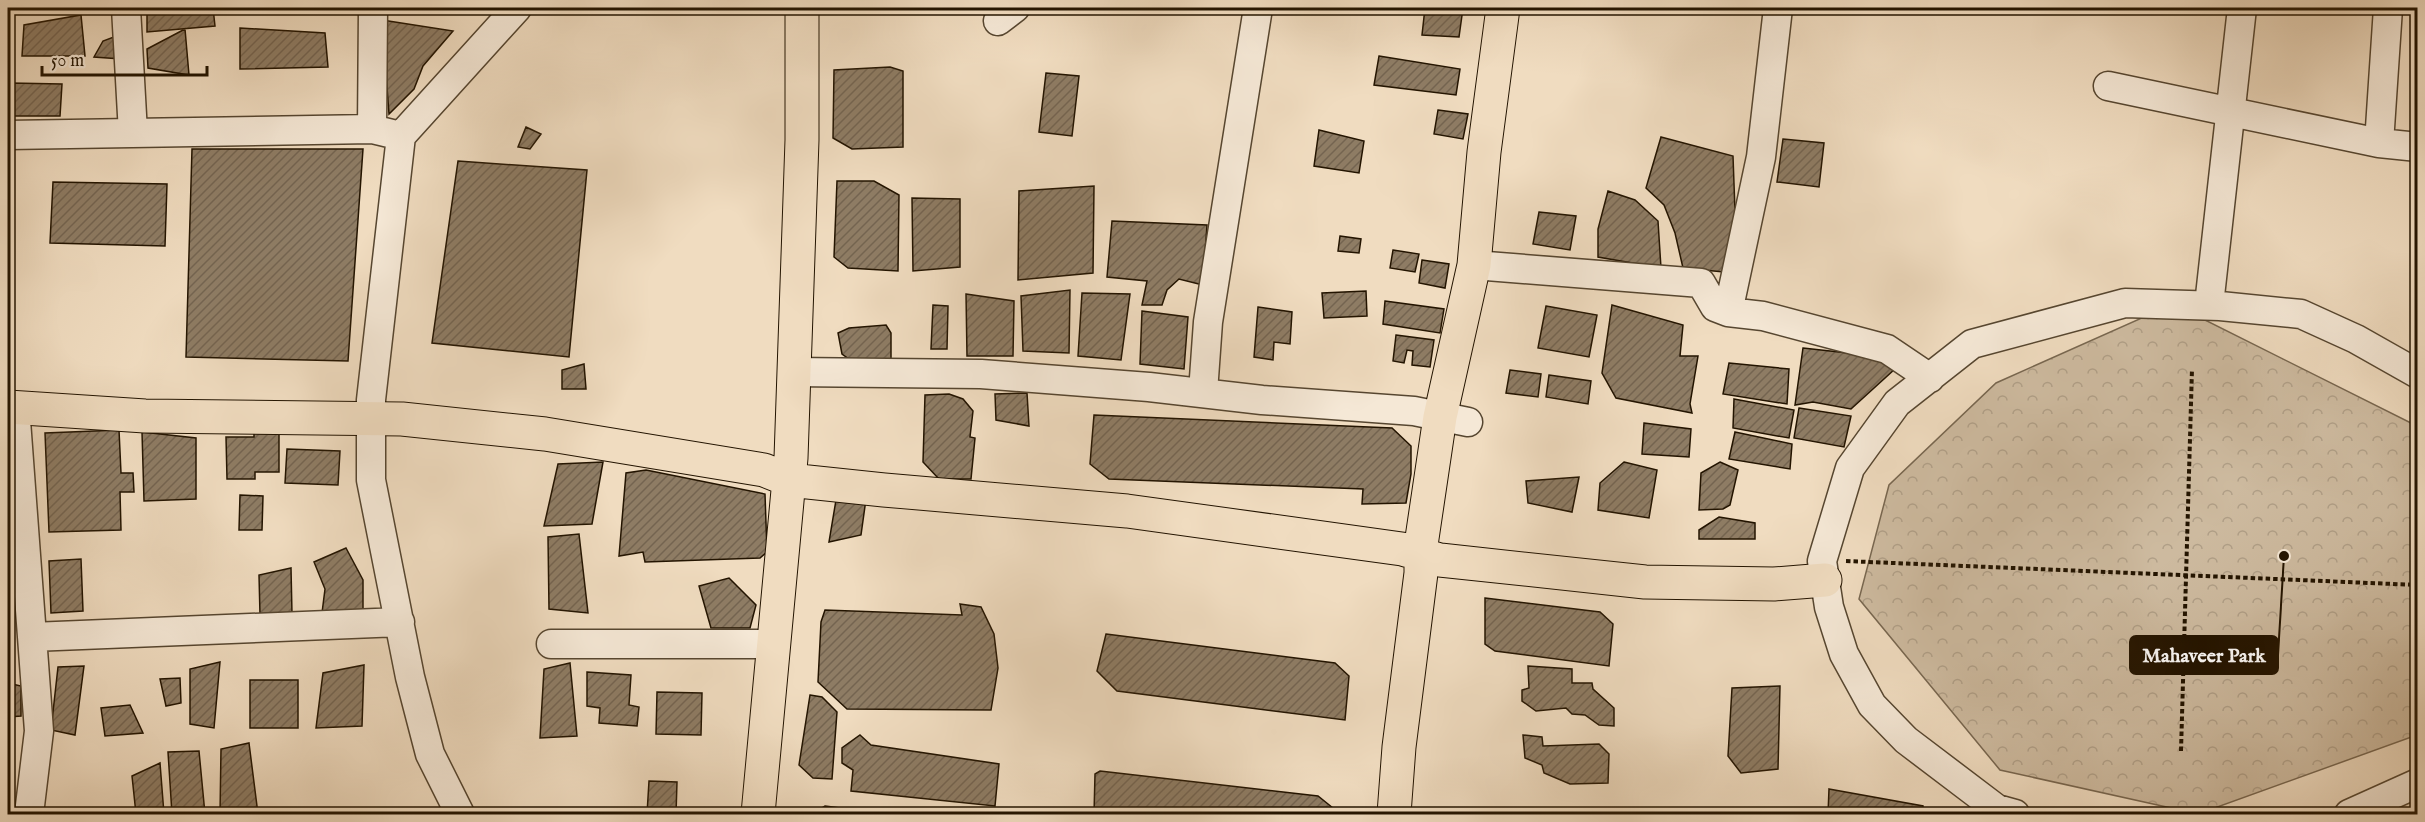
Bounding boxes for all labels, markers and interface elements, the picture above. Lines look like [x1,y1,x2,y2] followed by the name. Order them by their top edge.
[42,39,207,77] scale bar
[51,50,84,73] text: 50 m
[2130,636,2278,674] callout: Mahaveer Park
[2142,644,2267,669] text: Mahaveer Park

